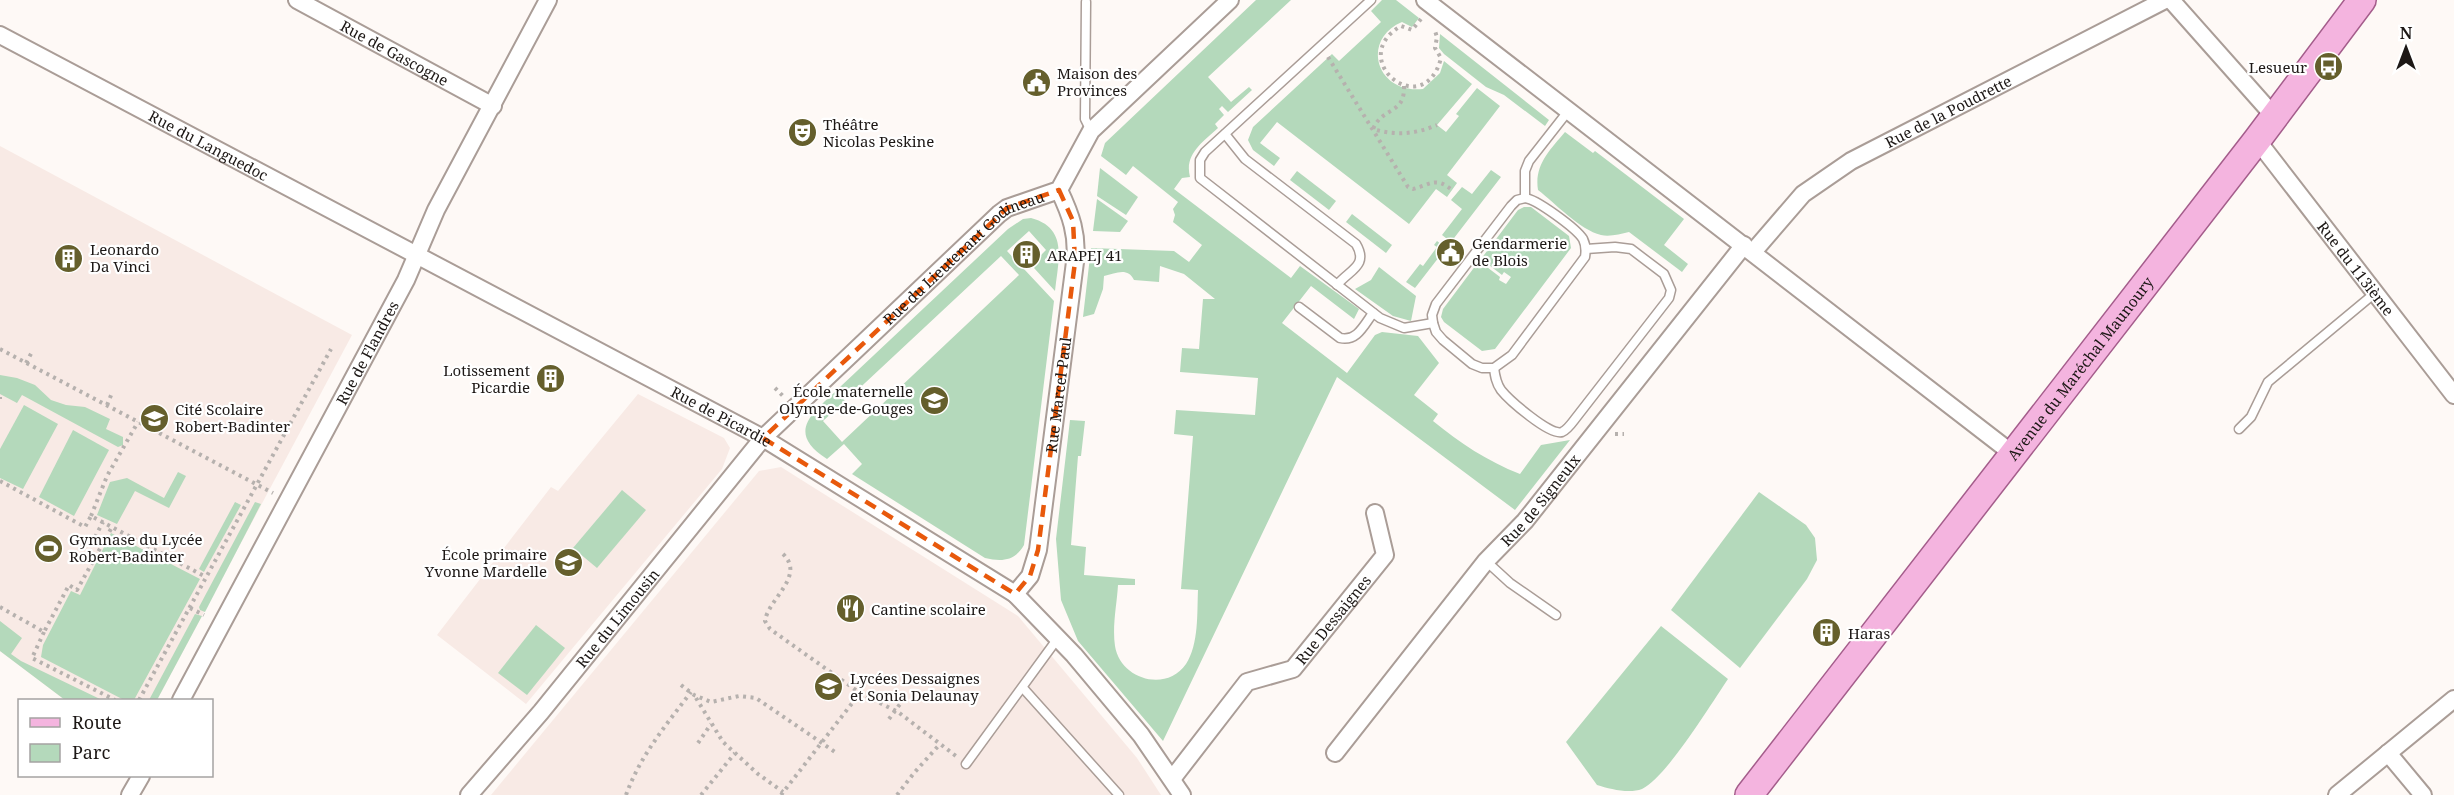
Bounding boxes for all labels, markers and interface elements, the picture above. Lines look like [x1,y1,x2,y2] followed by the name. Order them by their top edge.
[337,15,452,90] street label: Rue de Gascogne
[2376,18,2436,78] north arrow
[2400,22,2413,44] text: N
[2312,51,2344,83] bus stop icon: Lesueur
[2249,57,2307,77] place label: Lesueur
[1057,63,1138,100] place label: Maison des Provinces
[1020,66,1052,98] public building icon: Maison des Provinces
[1881,70,2015,152] street label: Rue de la Poudrette
[145,105,272,185] street label: Rue du Languedoc
[823,114,934,151] place label: Théâtre Nicolas Peskine
[786,117,818,149] theatre icon: Théâtre Nicolas Peskine
[879,186,1047,329] street label: Rue du Lieutenant Godineau
[2313,217,2399,320] street label: Rue du 113ième
[1472,233,1567,270] place label: Gendarmerie de Blois
[1435,236,1467,268] public building icon: Gendarmerie de Blois
[90,239,159,276] place label: Leonardo Da Vinci
[1010,239,1042,271] building icon: ARAPEJ 41
[53,242,85,274] building icon: Leonardo Da Vinci
[1047,245,1122,265] place label: ARAPEJ 41
[2002,272,2158,464] street label: Avenue du Maréchal Maunoury
[331,297,403,408] street label: Rue de Flandres
[1041,335,1075,454] street label: Rue Marcel Paul
[443,360,530,397] place label: Lotissement Picardie
[535,363,567,395] building icon: Lotissement Picardie
[668,381,776,451] street label: Rue de Picardie
[779,381,913,418] place label: École maternelle Olympe-de-Gouges
[918,384,950,416] school or university icon: École maternelle Olympe-de-Gouges
[175,399,290,436] place label: Cité Scolaire Robert-Badinter
[138,402,170,434] school or university icon: Cité Scolaire Robert-Badinter
[1496,450,1585,550] street label: Rue de Signeulx
[69,529,203,566] place label: Gymnase du Lycée Robert-Badinter
[32,532,64,564] sports icon: Gymnase du Lycée Robert-Badinter
[424,544,547,581] place label: École primaire Yvonne Mardelle
[552,547,584,579] school or university icon: École primaire Yvonne Mardelle
[571,564,664,671] street label: Rue du Limousin
[1291,570,1375,668] street label: Rue Dessaignes
[834,593,866,625] restaurant icon: Cantine scolaire
[871,599,986,619] place label: Cantine scolaire
[1811,617,1843,649] building icon: Haras
[1848,623,1891,643] place label: Haras
[850,668,980,705] place label: Lycées Dessaignes et Sonia Delaunay
[813,671,845,703] school or university icon: Lycées Dessaignes et Sonia Delaunay
[18,699,213,777] legend
[72,710,122,734] text: Route
[72,740,110,764] text: Parc

